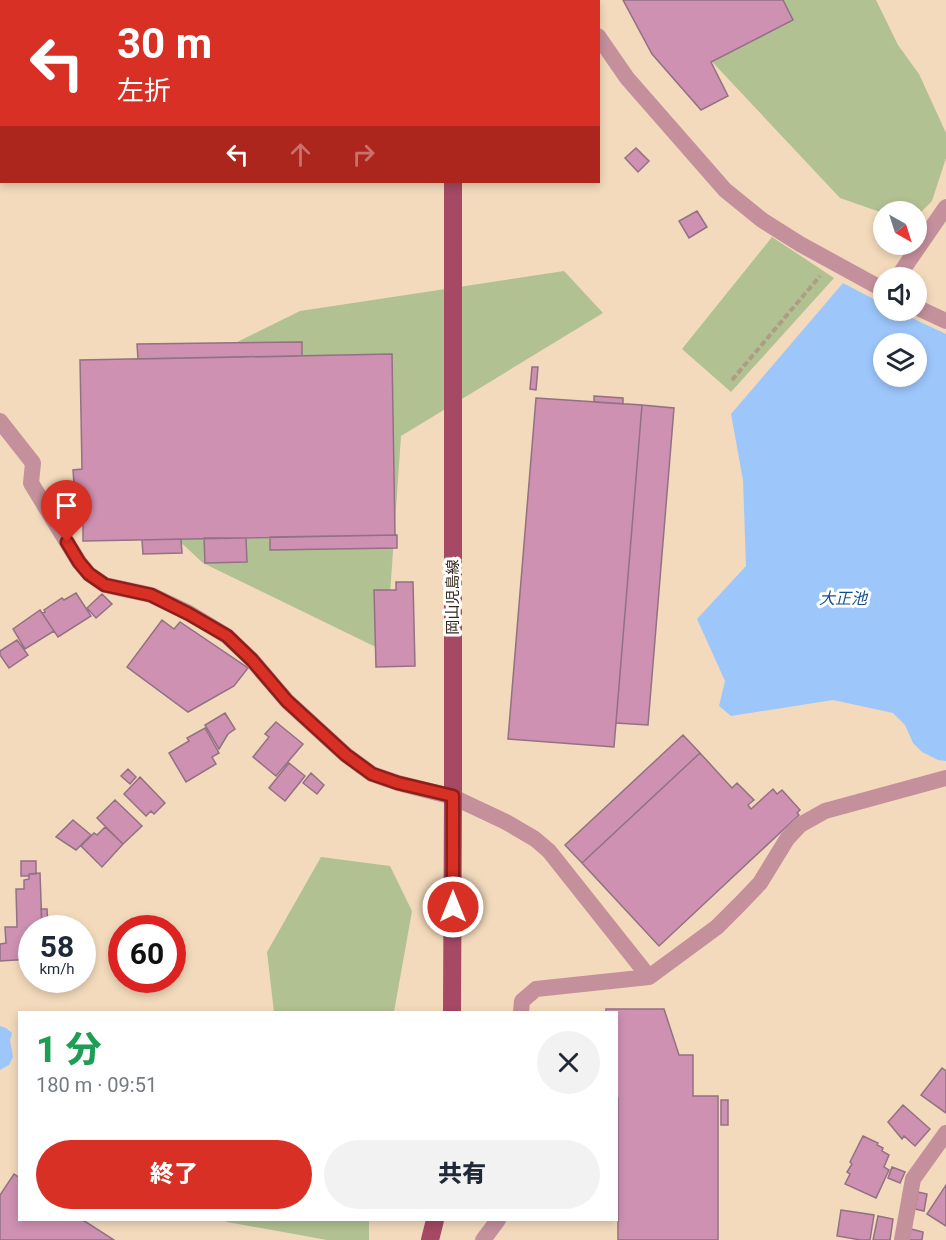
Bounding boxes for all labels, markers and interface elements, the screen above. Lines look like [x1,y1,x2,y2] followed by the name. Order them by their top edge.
[117,19,212,68] text: 30 m
[18,24,96,102] icon: left
[117,75,171,107] text: 左折
[221,138,254,171] icon: left
[284,138,317,171] icon: ahead
[347,138,380,171] icon: right
[873,201,927,255] north arrow
[873,201,927,387] map controls
[873,267,927,321] button: sound
[873,333,927,387] button: layers
[41,480,92,542] pin
[50,489,83,522] icon: arrive
[444,559,462,635] street label: 岡山児島線
[819,589,869,608] water label: 大正池
[421,875,485,939] position arrow
[108,915,186,993] speed limit sign: 60
[40,929,74,964] text: 58
[39,960,75,978] text: km/h
[36,1029,102,1071] text: 1 分
[537,1031,600,1094] button: close
[36,1073,157,1097] text: 180 m · 09:51
[36,1140,312,1209] button: 終了
[324,1140,600,1209] button: 共有

